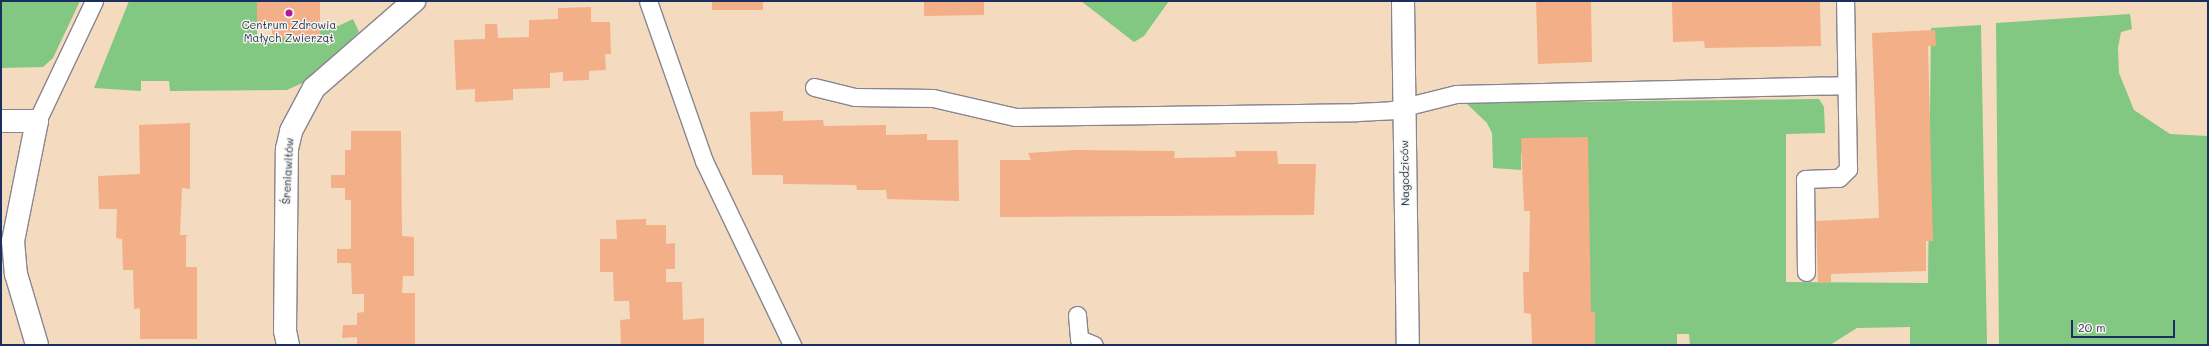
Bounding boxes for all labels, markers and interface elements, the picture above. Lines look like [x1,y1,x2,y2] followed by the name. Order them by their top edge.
[284,8,294,18] marker: Centrum Zdrowia Małych Zwierząt
[242,19,336,45] place label: Centrum Zdrowia Małych Zwierząt
[280,137,296,205] street label: Śreniawitów
[1398,140,1412,206] street label: Nagodziców
[2073,312,2177,338] scale bar
[2078,319,2106,335] text: 20 m

